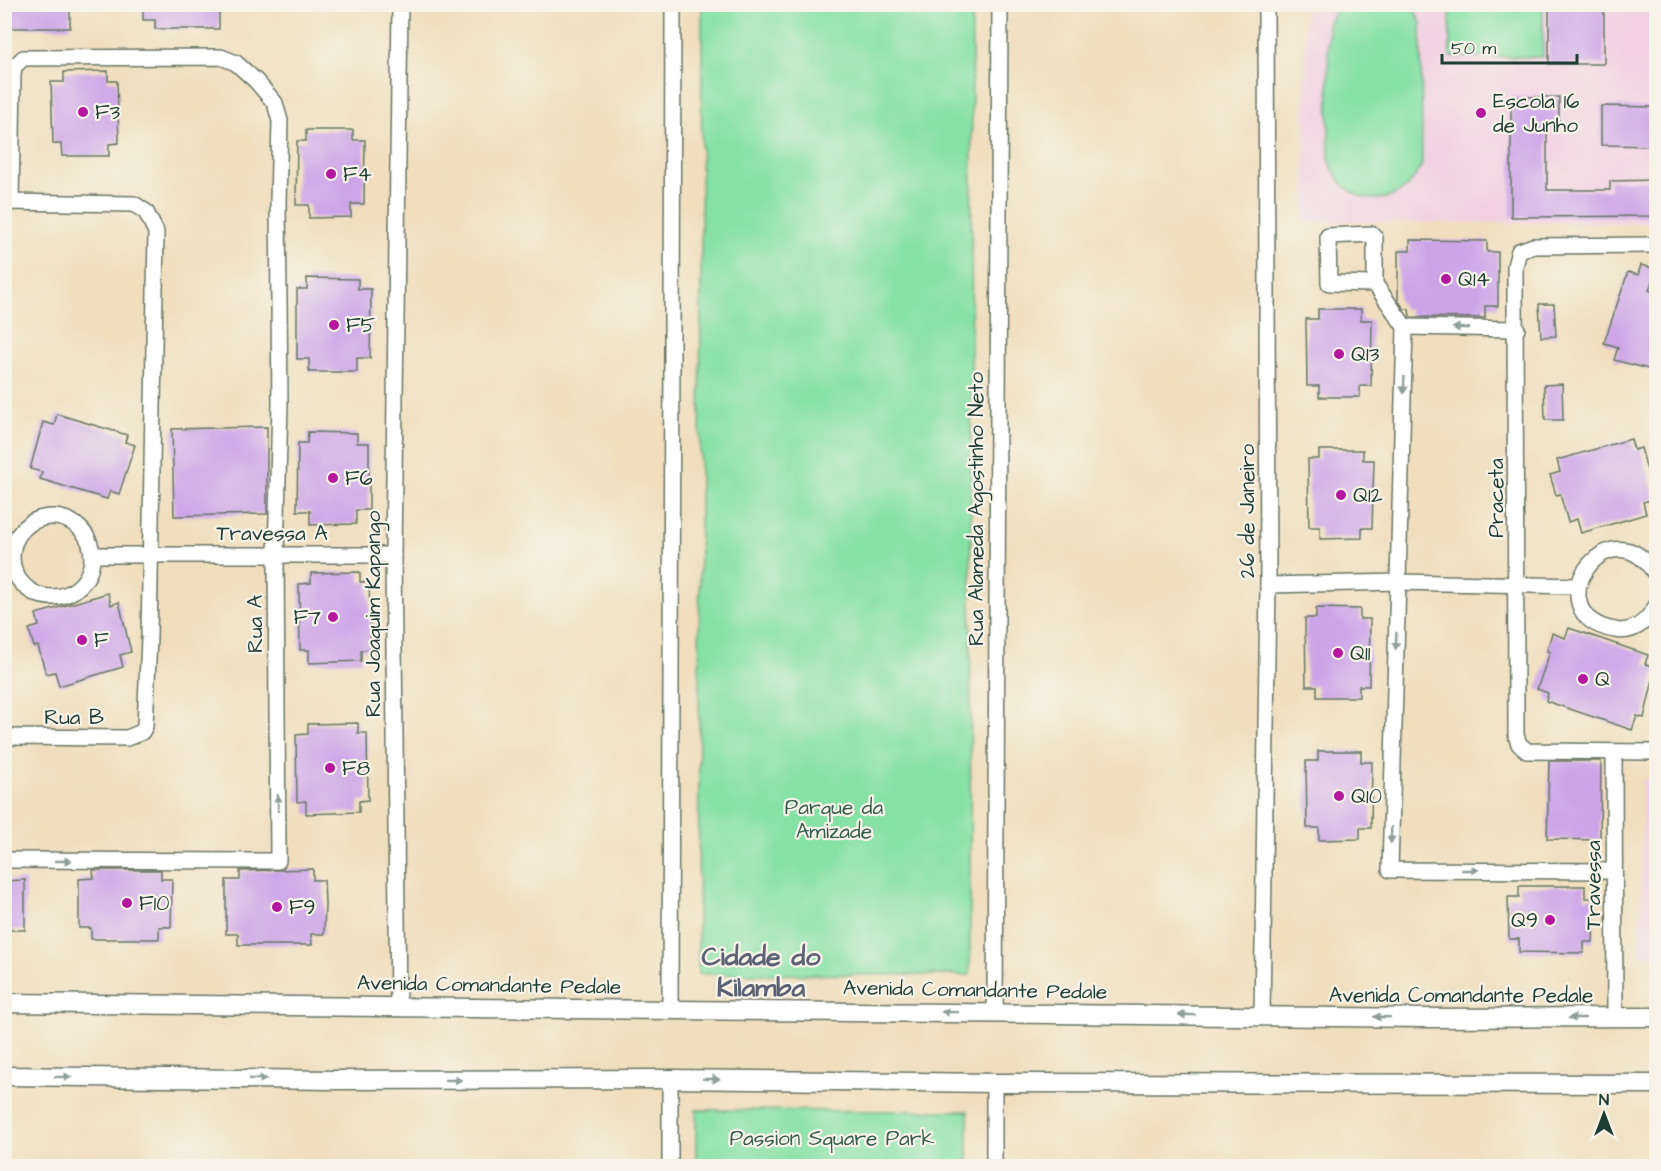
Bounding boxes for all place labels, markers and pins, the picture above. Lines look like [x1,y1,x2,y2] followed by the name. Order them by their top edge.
[1493,87,1579,140] place label: Escola 16 de Junho
[95,98,121,127] place label: F3
[76,105,90,119] marker: F3
[1474,106,1488,120] marker: Escola 16 de Junho
[343,160,372,189] place label: F4
[324,167,338,181] marker: F4
[1458,265,1490,294] place label: Q14
[1439,272,1453,286] marker: Q14
[346,311,376,340] place label: F5
[327,318,341,332] marker: F5
[1351,340,1380,369] place label: Q13
[1332,347,1346,361] marker: Q13
[345,464,373,493] place label: F6
[326,471,340,485] marker: F6
[1353,481,1383,510] place label: Q12
[1334,488,1348,502] marker: Q12
[294,603,321,632] place label: F7
[326,610,340,624] marker: F7
[94,626,109,655] place label: F
[75,633,89,647] marker: F
[1350,639,1371,668] place label: Q11
[1331,646,1345,660] marker: Q11
[1595,665,1610,694] place label: Q
[1576,672,1590,686] marker: Q
[342,754,371,783] place label: F8
[323,761,337,775] marker: F8
[1351,782,1382,811] place label: Q10
[1332,789,1346,803] marker: Q10
[139,889,169,918] place label: F10
[289,893,316,922] place label: F9
[120,896,134,910] marker: F10
[270,900,284,914] marker: F9
[1511,906,1538,935] place label: Q9
[1543,913,1557,927] marker: Q9

